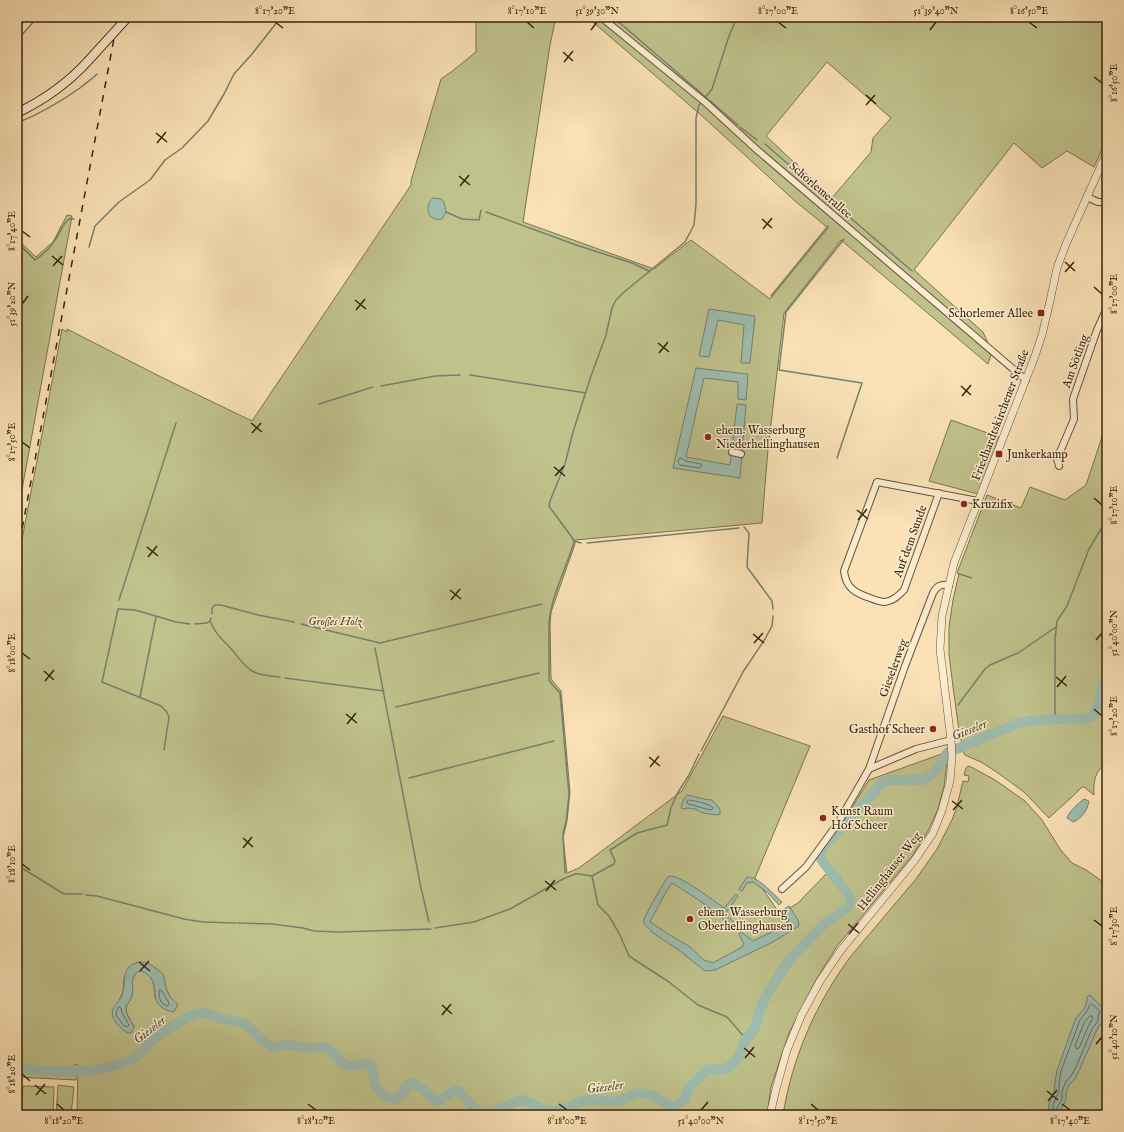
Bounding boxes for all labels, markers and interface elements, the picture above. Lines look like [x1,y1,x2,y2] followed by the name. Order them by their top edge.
[255,5,295,18] text: 8°17'20"E
[508,5,546,18] text: 8°17'10"E
[575,5,619,18] text: 51°39'30"N
[758,5,798,18] text: 8°17'00"E
[914,5,959,18] text: 51°39'40"N
[1010,5,1048,18] text: 8°16'50"E
[1108,64,1121,102] text: 8°16'50"E
[786,159,856,222] street label: Schorlemerallee
[6,211,19,251] text: 8°17'40"E
[1108,274,1121,314] text: 8°17'00"E
[6,281,19,326] text: 51°39'20"N
[948,306,1033,321] place label: Schorlemer Allee
[1036,308,1046,318] marker: Schorlemer Allee
[1058,332,1092,391] street label: Am Sötling
[969,347,1033,483] street label: Friedhardtskirchener Straße
[6,423,19,461] text: 8°17'50"E
[716,423,820,452] place label: ehem. Wasserburg Niederhellinghausen
[703,432,713,442] marker: ehem. Wasserburg Niederhellinghausen
[1005,447,1068,463] place label: Junkerkamp
[994,449,1004,459] marker: Junkerkamp
[1108,486,1121,524] text: 8°17'10"E
[972,497,1013,512] place label: Kruzifix
[959,499,969,509] marker: Kruzifix
[890,503,931,580] street label: Auf dem Sunde
[1108,609,1121,656] text: 51°40'00"N
[308,614,363,629] park label: Großes Holz
[6,633,19,673] text: 8°18'00"E
[876,637,911,699] street label: Gieselerweg
[1108,696,1121,736] text: 8°17'20"E
[949,715,990,745] water label: Gieseler
[849,722,926,737] place label: Gasthof Scheer
[928,724,938,734] marker: Gasthof Scheer
[831,804,893,833] place label: Kunst Raum Hof Scheer
[818,813,828,823] marker: Kunst Raum Hof Scheer
[854,829,925,914] street label: Hellinghäuser Weg
[6,845,19,883] text: 8°18'10"E
[698,905,793,934] place label: ehem. Wasserburg Oberhellinghausen
[1108,907,1121,945] text: 8°17'30"E
[685,914,695,924] marker: ehem. Wasserburg Oberhellinghausen
[130,1012,170,1048] water label: Gieseler
[1108,1014,1121,1060] text: 51°40'10"N
[6,1054,19,1094] text: 8°18'20"E
[586,1077,625,1098] water label: Gieseler
[45,1115,84,1128] text: 8°18'20"E
[297,1115,335,1128] text: 8°18'10"E
[547,1115,587,1128] text: 8°18'00"E
[678,1115,725,1128] text: 51°40'00"N
[799,1115,837,1128] text: 8°17'50"E
[1050,1115,1090,1128] text: 8°17'40"E

